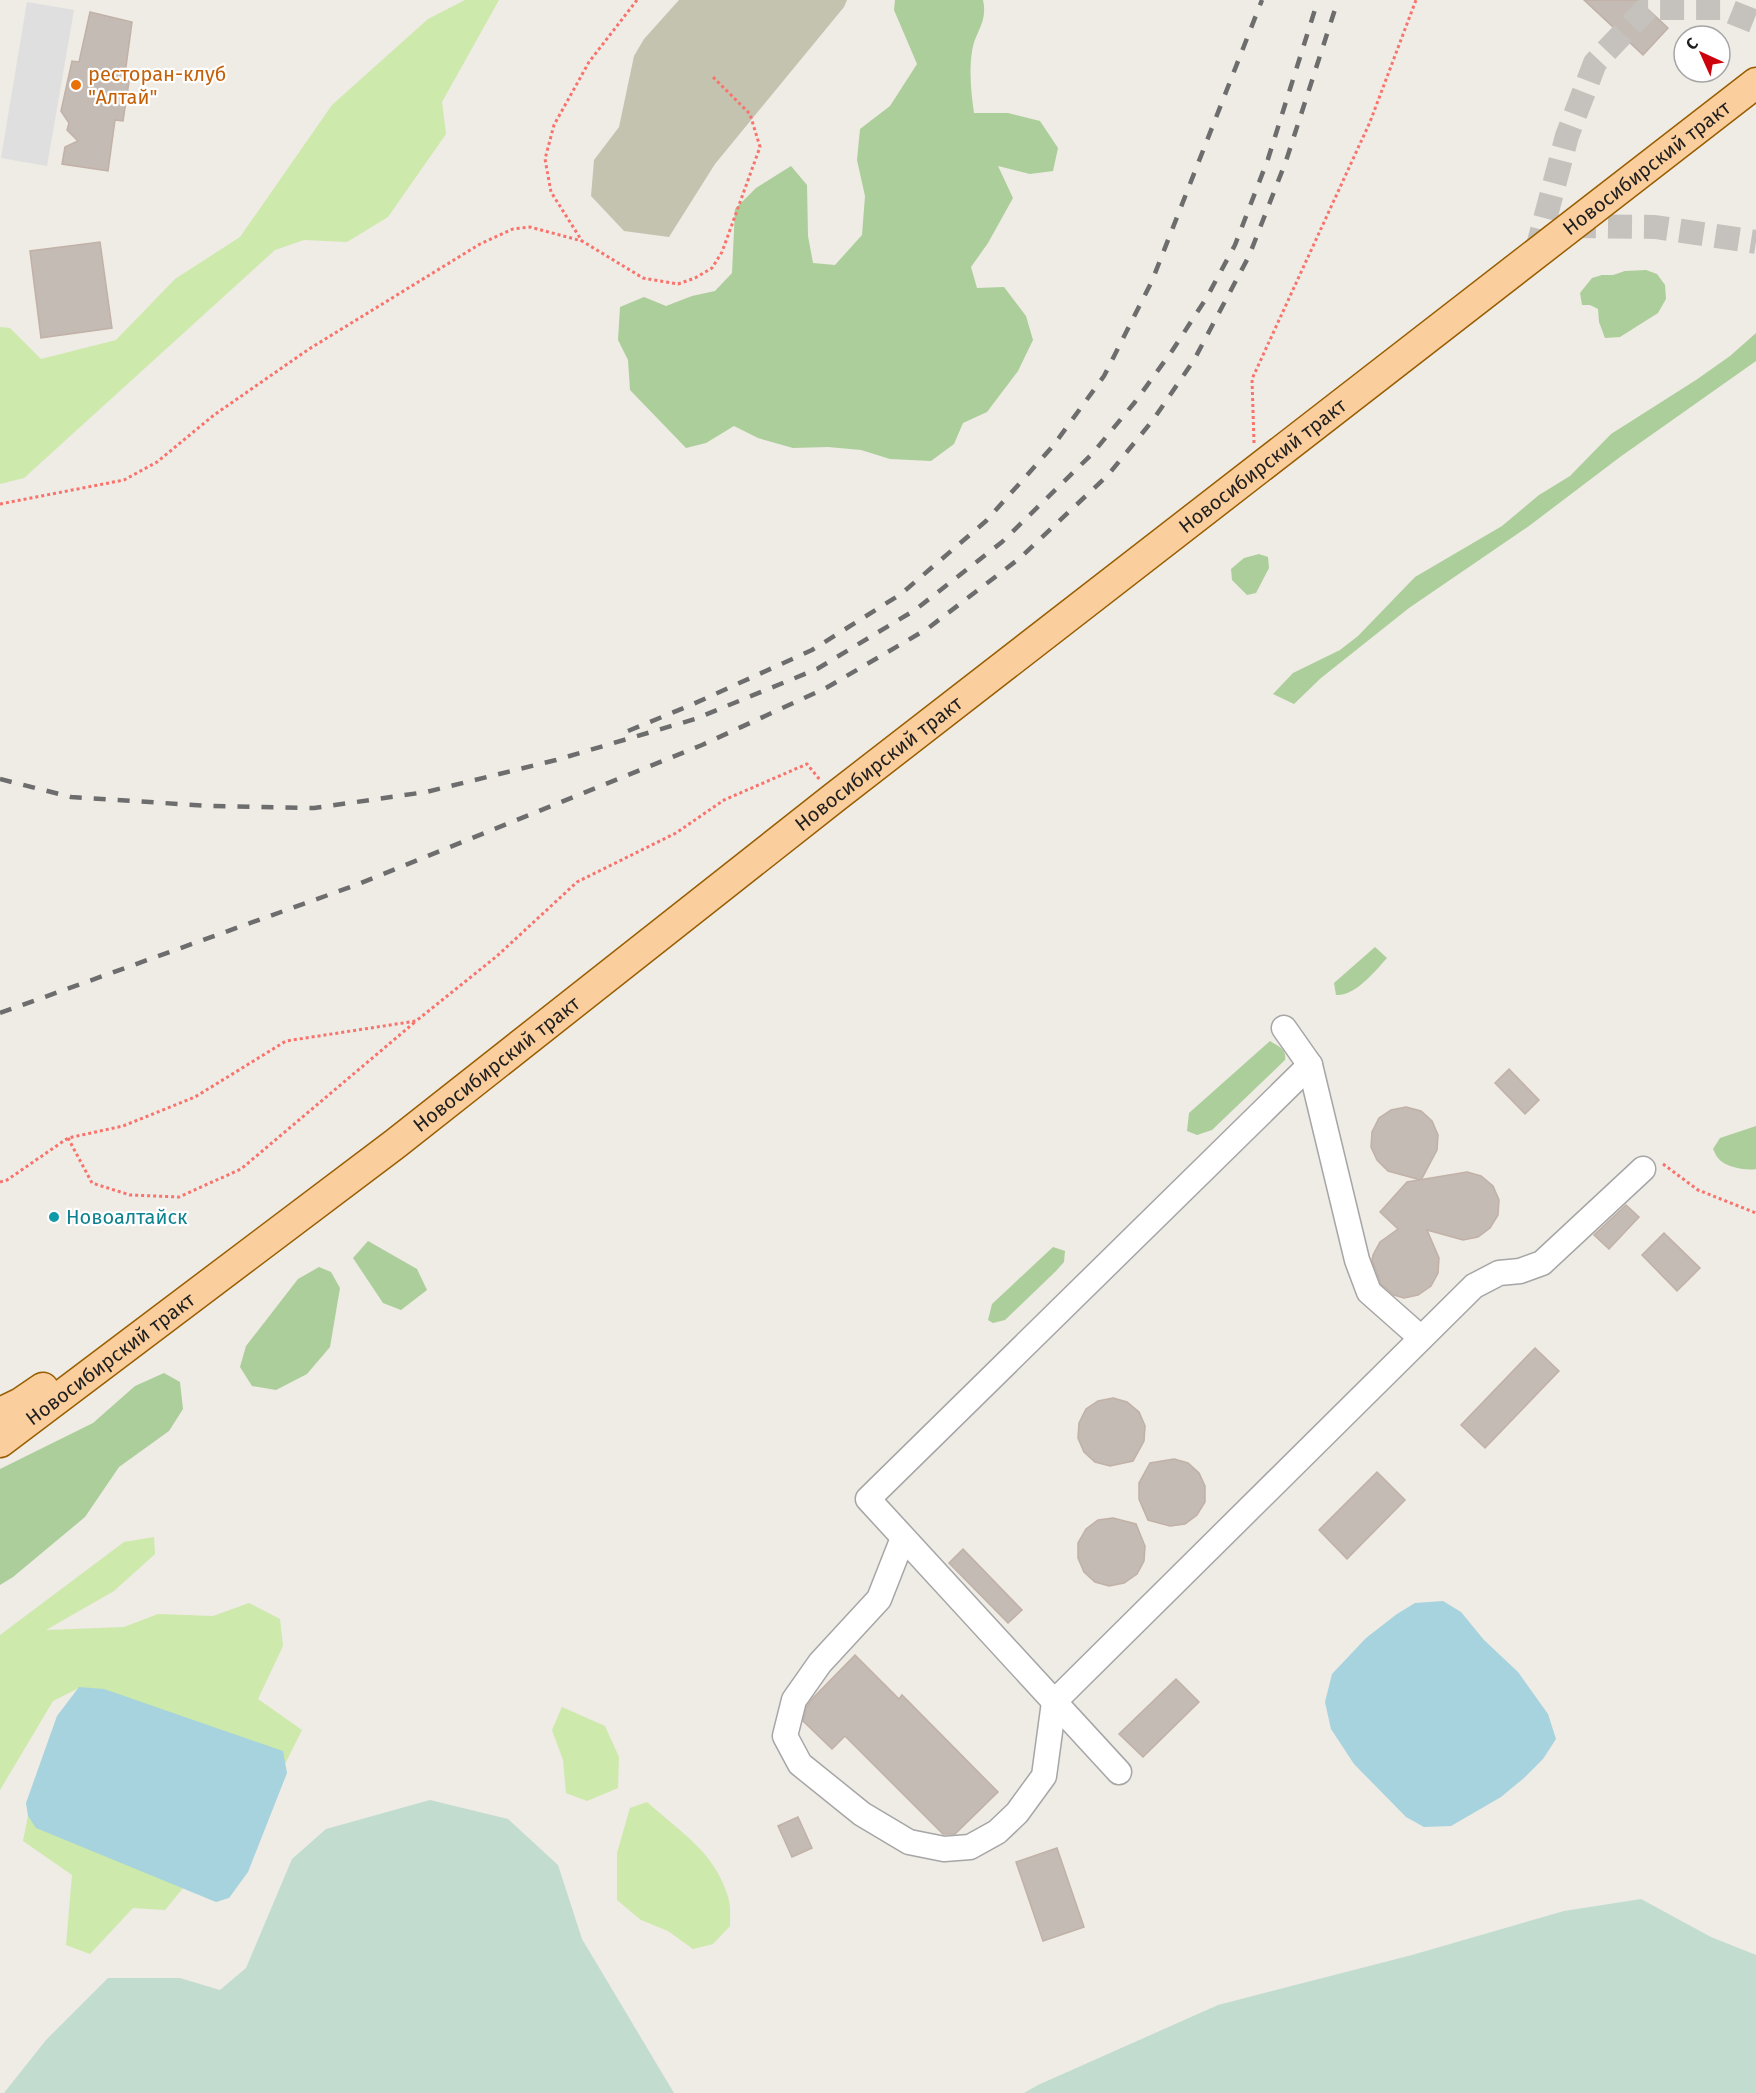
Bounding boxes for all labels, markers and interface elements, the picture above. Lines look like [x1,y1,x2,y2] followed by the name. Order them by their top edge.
[1672,24,1732,84] north arrow
[1682,33,1702,54] text: С
[88,62,226,109] place label: ресторан-клуб "Алтай"
[69,78,83,92] marker: ресторан-клуб "Алтай"
[1558,95,1736,240] street label: Новосибирский тракт
[1174,393,1352,538] street label: Новосибирский тракт
[790,690,968,836] street label: Новосибирский тракт
[408,990,585,1137] street label: Новосибирский тракт
[66,1205,188,1229] place label: Новоалтайск
[47,1210,61,1224] marker: Новоалтайск
[21,1287,200,1430] street label: Новосибирский тракт

